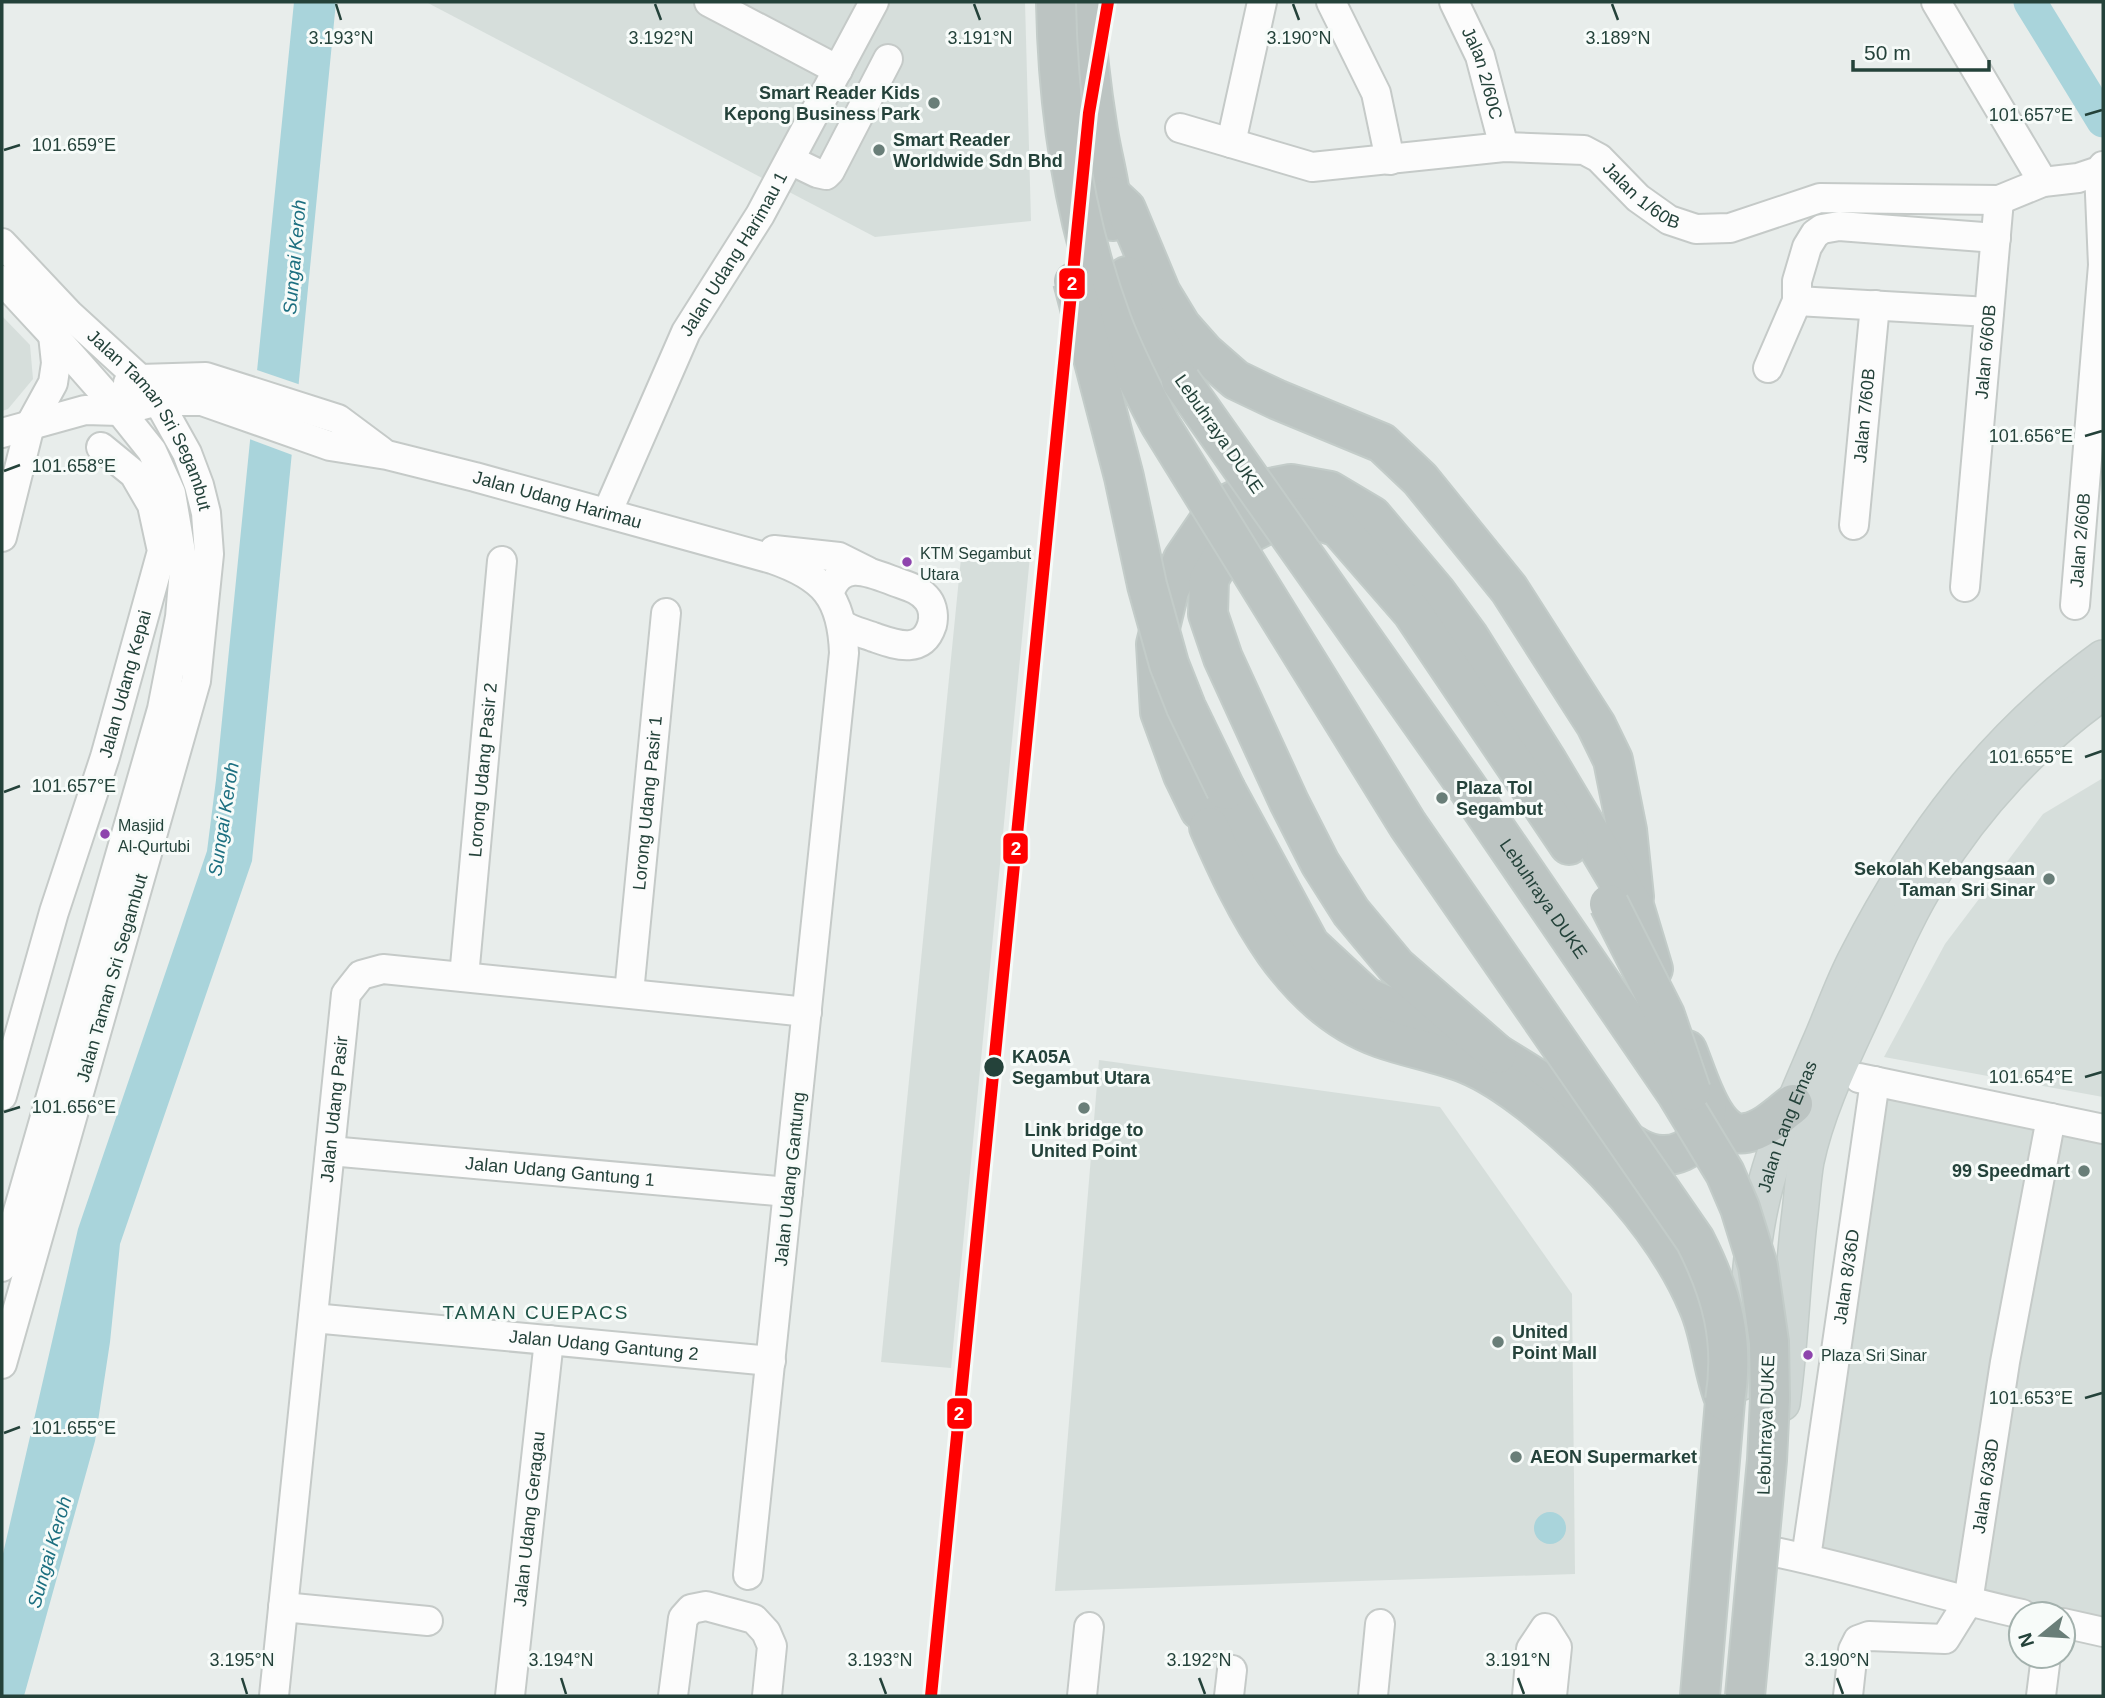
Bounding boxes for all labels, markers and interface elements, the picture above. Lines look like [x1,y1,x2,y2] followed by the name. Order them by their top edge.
[1458,24,1506,122] street label: Jalan 2/60C
[308,28,374,48] text: 3.193°N
[628,28,694,48] text: 3.192°N
[947,28,1013,48] text: 3.191°N
[1266,28,1332,48] text: 3.190°N
[1585,28,1651,48] text: 3.189°N
[1853,28,1990,72] scale bar
[1864,41,1911,64] text: 50 m
[724,83,921,124] place label: Smart Reader Kids Kepong Business Park
[926,95,942,111] marker: Smart Reader Kids Kepong Business Park
[1989,105,2073,125] text: 101.657°E
[893,130,1063,171] place label: Smart Reader Worldwide Sdn Bhd
[32,135,116,155] text: 101.659°E
[871,142,887,158] marker: Smart Reader Worldwide Sdn Bhd
[1599,158,1683,233] street label: Jalan 1/60B
[676,168,791,340] street label: Jalan Udang Harimau 1
[279,199,310,315] water label: Sungai Keroh
[1058,267,1086,300] line badge: 2
[1067,273,1077,294] text: 2
[1972,304,2000,400] street label: Jalan 6/60B
[83,326,215,513] street label: Jalan Taman Sri Segambut
[1850,367,1879,464] street label: Jalan 7/60B
[1171,371,1267,497] street label: Lebuhraya DUKE
[1989,426,2073,446] text: 101.656°E
[32,456,116,476] text: 101.658°E
[471,467,644,533] street label: Jalan Udang Harimau
[2066,492,2094,588] street label: Jalan 2/60B
[920,545,1032,583] place label: KTM Segambut Utara
[900,555,914,569] marker: KTM Segambut Utara
[95,608,155,760] street label: Jalan Udang Kepai
[465,682,501,858] street label: Lorong Udang Pasir 2
[629,715,666,891] street label: Lorong Udang Pasir 1
[1989,747,2073,767] text: 101.655°E
[204,761,243,878] water label: Sungai Keroh
[32,776,116,796] text: 101.657°E
[1456,778,1543,819] place label: Plaza Tol Segambut
[1434,790,1450,806] marker: Plaza Tol Segambut
[118,817,190,855] place label: Masjid Al-Qurtubi
[98,827,112,841] marker: Masjid Al-Qurtubi
[1002,832,1029,865] line badge: 2
[1496,835,1591,962] street label: Lebuhraya DUKE
[1011,838,1021,859] text: 2
[1854,859,2035,900] place label: Sekolah Kebangsaan Taman Sri Sinar
[2041,871,2057,887] marker: Sekolah Kebangsaan Taman Sri Sinar
[73,872,151,1084] street label: Jalan Taman Sri Segambut
[317,1035,352,1183] street label: Jalan Udang Pasir
[1012,1047,1151,1088] place label: KA05A Segambut Utara
[982,1055,1006,1079] marker: KA05A Segambut Utara
[1754,1058,1821,1195] street label: Jalan Lang Emas
[1989,1067,2073,1087] text: 101.654°E
[771,1091,809,1267] street label: Jalan Udang Gantung
[32,1097,116,1117] text: 101.656°E
[1076,1100,1092,1116] marker: Link bridge to United Point
[1025,1120,1144,1161] place label: Link bridge to United Point
[464,1153,656,1190] street label: Jalan Udang Gantung 1
[1952,1161,2070,1181] place label: 99 Speedmart
[2076,1163,2092,1179] marker: 99 Speedmart
[1830,1228,1863,1326] street label: Jalan 8/36D
[443,1302,629,1323] district label: TAMAN CUEPACS
[1512,1322,1597,1363] place label: United Point Mall
[508,1326,699,1364] street label: Jalan Udang Gantung 2
[1490,1334,1506,1350] marker: United Point Mall
[1821,1347,1927,1364] place label: Plaza Sri Sinar
[1801,1348,1815,1362] marker: Plaza Sri Sinar
[1754,1355,1778,1495] street label: Lebuhraya DUKE
[1989,1388,2073,1408] text: 101.653°E
[946,1397,973,1430] line badge: 2
[954,1403,964,1424] text: 2
[32,1418,116,1438] text: 101.655°E
[510,1430,549,1608] street label: Jalan Udang Geragau
[1969,1437,2003,1535] street label: Jalan 6/38D
[1530,1447,1697,1467] place label: AEON Supermarket
[1508,1449,1524,1465] marker: AEON Supermarket
[24,1494,75,1610] water label: Sungai Keroh
[2007,1600,2077,1670] north arrow
[2014,1630,2038,1650] text: N
[209,1650,275,1670] text: 3.195°N
[528,1650,594,1670] text: 3.194°N
[847,1650,913,1670] text: 3.193°N
[1166,1650,1232,1670] text: 3.192°N
[1485,1650,1551,1670] text: 3.191°N
[1804,1650,1870,1670] text: 3.190°N

